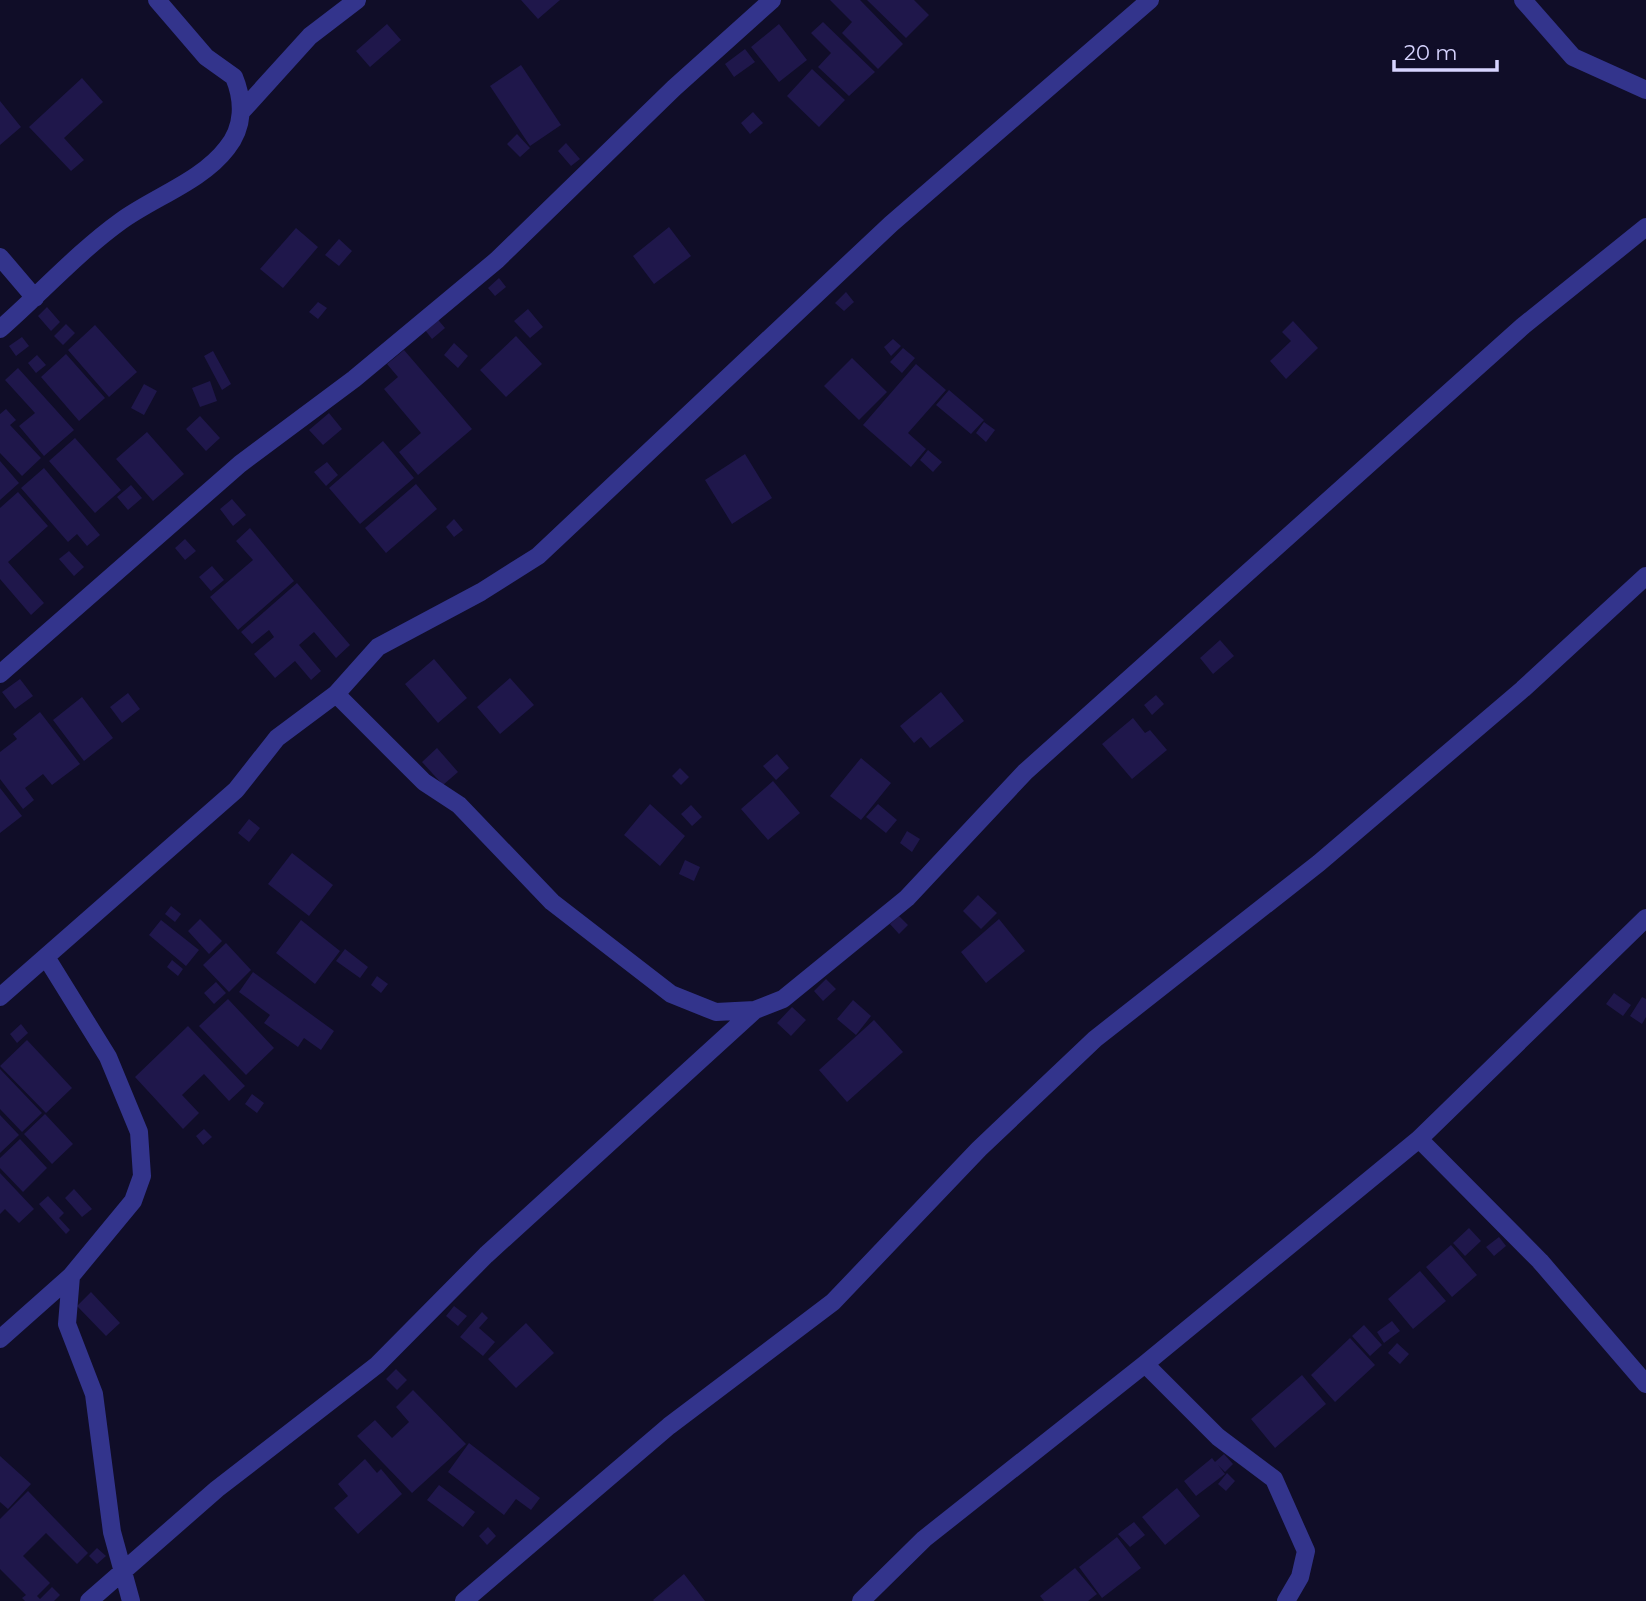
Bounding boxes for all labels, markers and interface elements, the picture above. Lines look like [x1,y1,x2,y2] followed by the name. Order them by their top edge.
[1394,28,1497,72] scale bar
[1404,40,1458,65] text: 20 m

